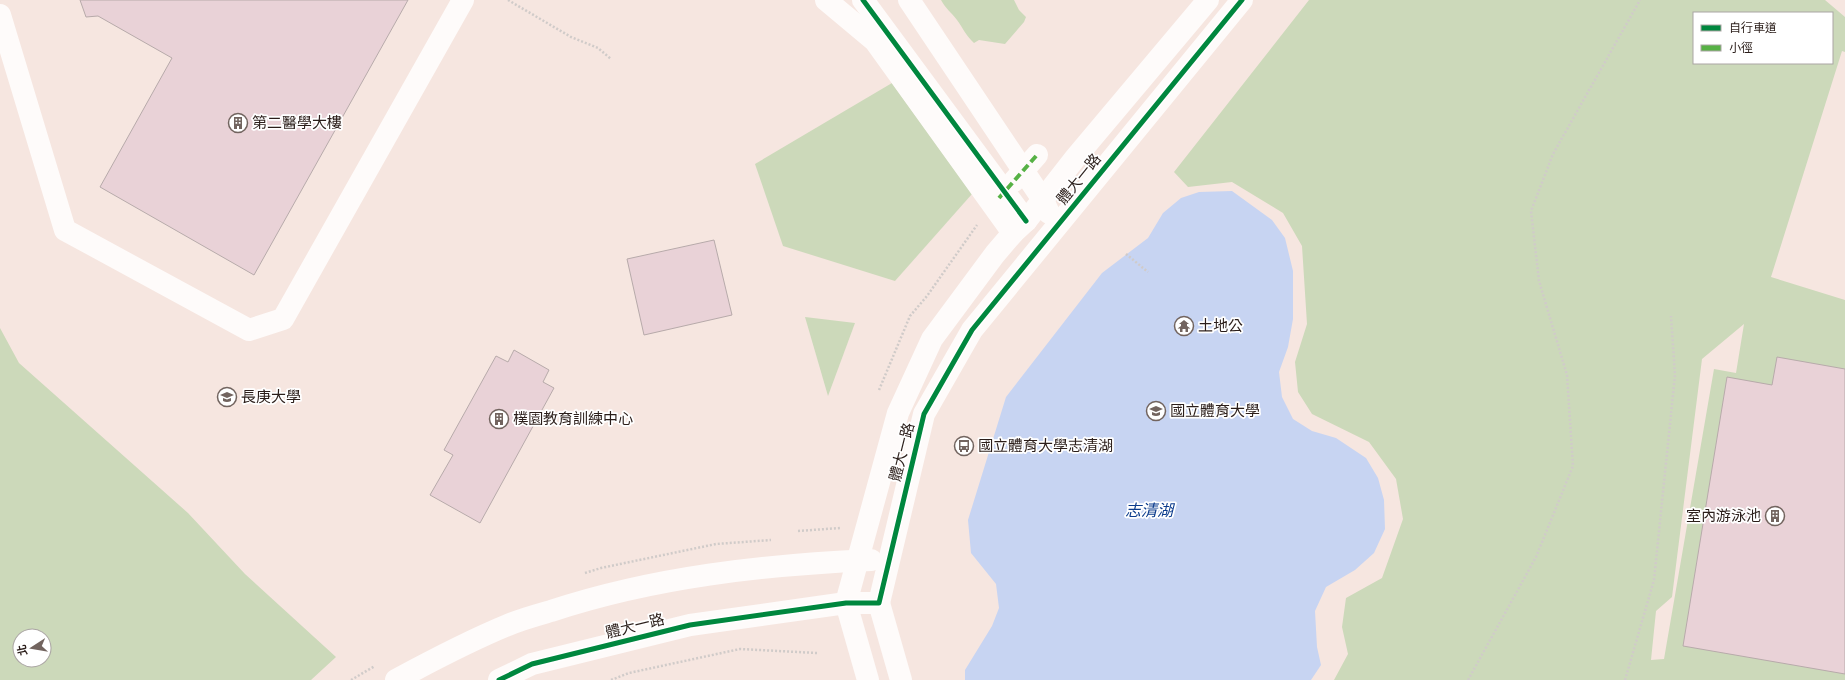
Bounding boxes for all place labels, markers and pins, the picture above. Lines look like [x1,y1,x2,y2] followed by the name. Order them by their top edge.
[227,112,249,134] building icon: 第二醫學大樓
[252,113,342,131] place label: 第二醫學大樓
[1173,315,1195,337] temple icon: 土地公
[1198,316,1243,334] place label: 土地公
[216,386,238,408] school or university icon: 長庚大學
[241,387,301,405] place label: 長庚大學
[1145,400,1167,422] school or university icon: 國立體育大學
[1170,401,1260,419] place label: 國立體育大學
[488,408,510,430] building icon: 樸園教育訓練中心
[513,409,633,427] place label: 樸園教育訓練中心
[953,435,975,457] bus stop icon: 國立體育大學志清湖
[978,436,1113,454] place label: 國立體育大學志清湖
[1764,505,1786,527] building icon: 室內游泳池
[1686,506,1761,524] place label: 室內游泳池

